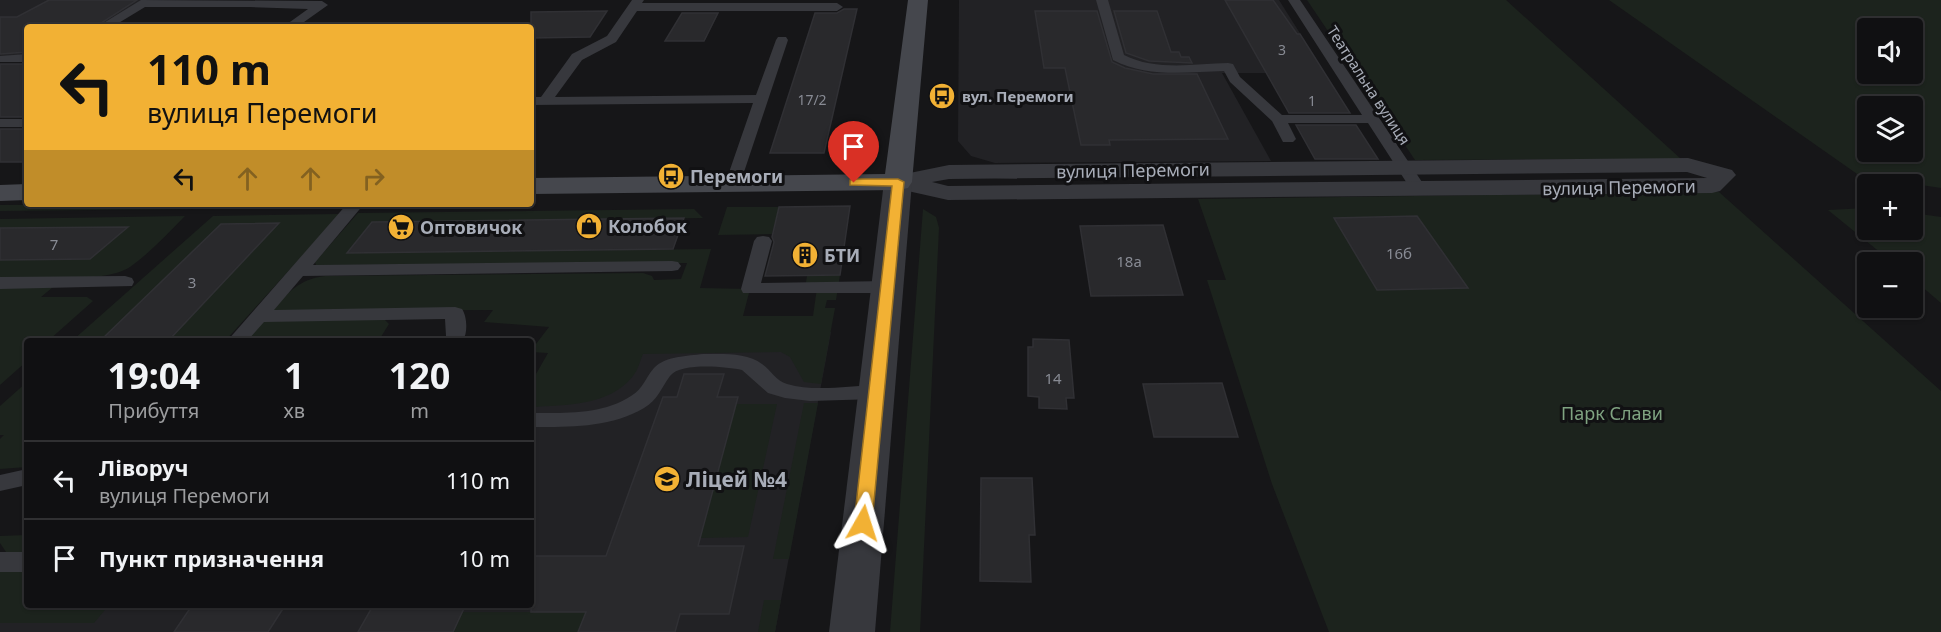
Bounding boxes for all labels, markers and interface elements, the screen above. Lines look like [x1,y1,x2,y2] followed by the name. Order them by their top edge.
[1857,18,1923,318] map controls
[1857,18,1923,84] button: sound
[1323,22,1415,148] street label: Театральна вулиця
[147,40,271,97] text: 110 m
[1278,40,1286,59] house number: 3
[48,48,126,126] icon: left
[927,81,957,111] bus stop icon: вул. Перемоги
[962,86,1074,106] place label: вул. Перемоги
[797,90,827,109] house number: 17/2
[1308,91,1316,110] house number: 1
[147,94,377,131] text: вулиця Перемоги
[1857,96,1923,162] button: layers
[828,121,879,183] pin
[837,130,870,163] icon: arrive
[1056,157,1210,183] street label: вулиця Перемоги
[656,161,686,191] bus stop icon: Перемоги
[168,162,201,195] icon: left
[231,162,264,195] icon: ahead
[294,162,327,195] icon: ahead
[357,162,390,195] icon: right
[690,164,783,188] place label: Перемоги
[1542,174,1696,200] street label: вулиця Перемоги
[1857,174,1923,240] button: +
[574,211,604,241] shop icon: Колобок
[386,212,416,242] supermarket icon: Оптовичок
[608,214,687,238] place label: Колобок
[420,215,522,239] place label: Оптовичок
[50,234,58,254] house number: 7
[790,240,820,270] building icon: БТИ
[824,243,860,267] place label: БТИ
[1386,243,1412,263] house number: 16б
[1116,251,1142,271] house number: 18а
[1857,252,1923,318] button: −
[188,272,196,292] house number: 3
[108,351,200,400] text: 19:04
[284,351,305,400] text: 1
[389,351,450,400] text: 120
[1044,368,1062,388] house number: 14
[108,397,199,424] text: Прибуття
[284,397,305,424] text: хв
[410,397,429,424] text: m
[1561,401,1663,425] park label: Парк Слави
[99,452,189,482] text: Ліворуч
[48,464,81,497] icon: left
[652,464,682,494] school or university icon: Ліцей №4
[446,465,510,495] text: 110 m
[686,465,787,493] place label: Ліцей №4
[99,482,270,509] text: вулиця Перемоги
[831,491,895,555] position arrow
[48,542,81,575] icon: arrive
[99,543,324,573] text: Пункт призначення
[459,543,510,573] text: 10 m

